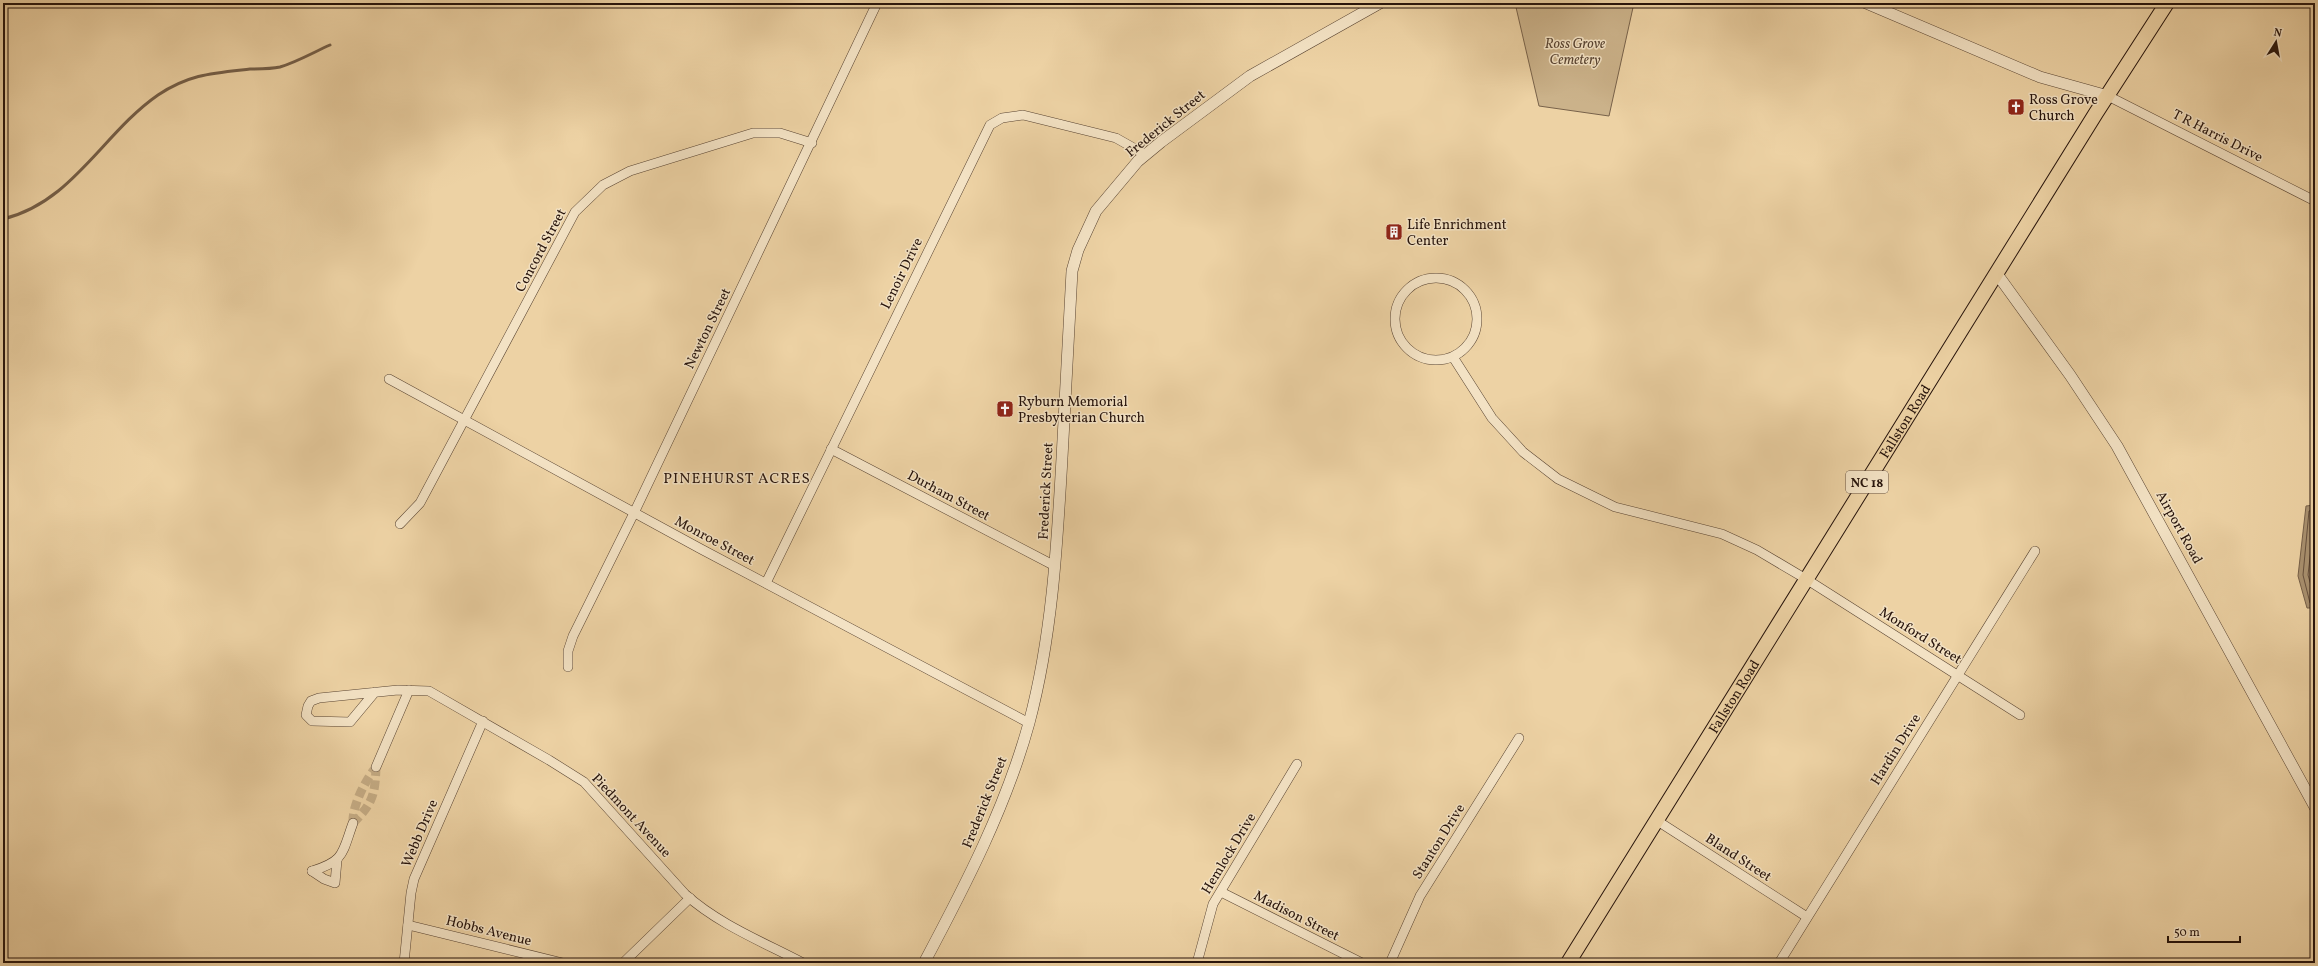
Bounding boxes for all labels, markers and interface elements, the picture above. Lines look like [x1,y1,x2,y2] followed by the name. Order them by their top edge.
[2256,22,2296,62] north arrow
[2272,26,2283,42] text: N
[1545,35,1605,70] park label: Ross Grove Cemetery
[1122,86,1210,162] street label: Frederick Street
[2029,91,2098,126] place label: Ross Grove Church
[2006,97,2026,117] church icon: Ross Grove Church
[2169,105,2266,168] street label: T R Harris Drive
[511,206,571,296] street label: Concord Street
[1407,216,1507,251] place label: Life Enrichment Center
[1384,222,1404,242] building icon: Life Enrichment Center
[877,234,928,313] street label: Lenoir Drive
[681,285,736,372] street label: Newton Street
[1876,381,1936,462] street label: Fallston Road
[1018,393,1145,428] place label: Ryburn Memorial Presbyterian Church
[995,399,1015,419] church icon: Ryburn Memorial Presbyterian Church
[1034,442,1059,540] street label: Frederick Street
[904,467,993,526] street label: Durham Street
[663,469,811,490] district label: PINEHURST ACRES
[1846,471,1888,493] road number: NC 18
[2151,488,2207,568] street label: Airport Road
[671,512,758,570] street label: Monroe Street
[1875,603,1965,669] street label: Monford Street
[1705,656,1765,738] street label: Fallston Road
[1867,710,1926,789] street label: Hardin Drive
[958,754,1013,851] street label: Frederick Street
[587,770,675,862] street label: Piedmont Avenue
[398,797,443,870] street label: Webb Drive
[1409,800,1470,883] street label: Stanton Drive
[1198,809,1261,898] street label: Hemlock Drive
[1701,830,1775,887] street label: Bland Street
[1250,887,1342,946] street label: Madison Street
[444,912,534,951] street label: Hobbs Avenue
[2168,918,2240,944] scale bar
[2174,925,2200,941] text: 50 m

